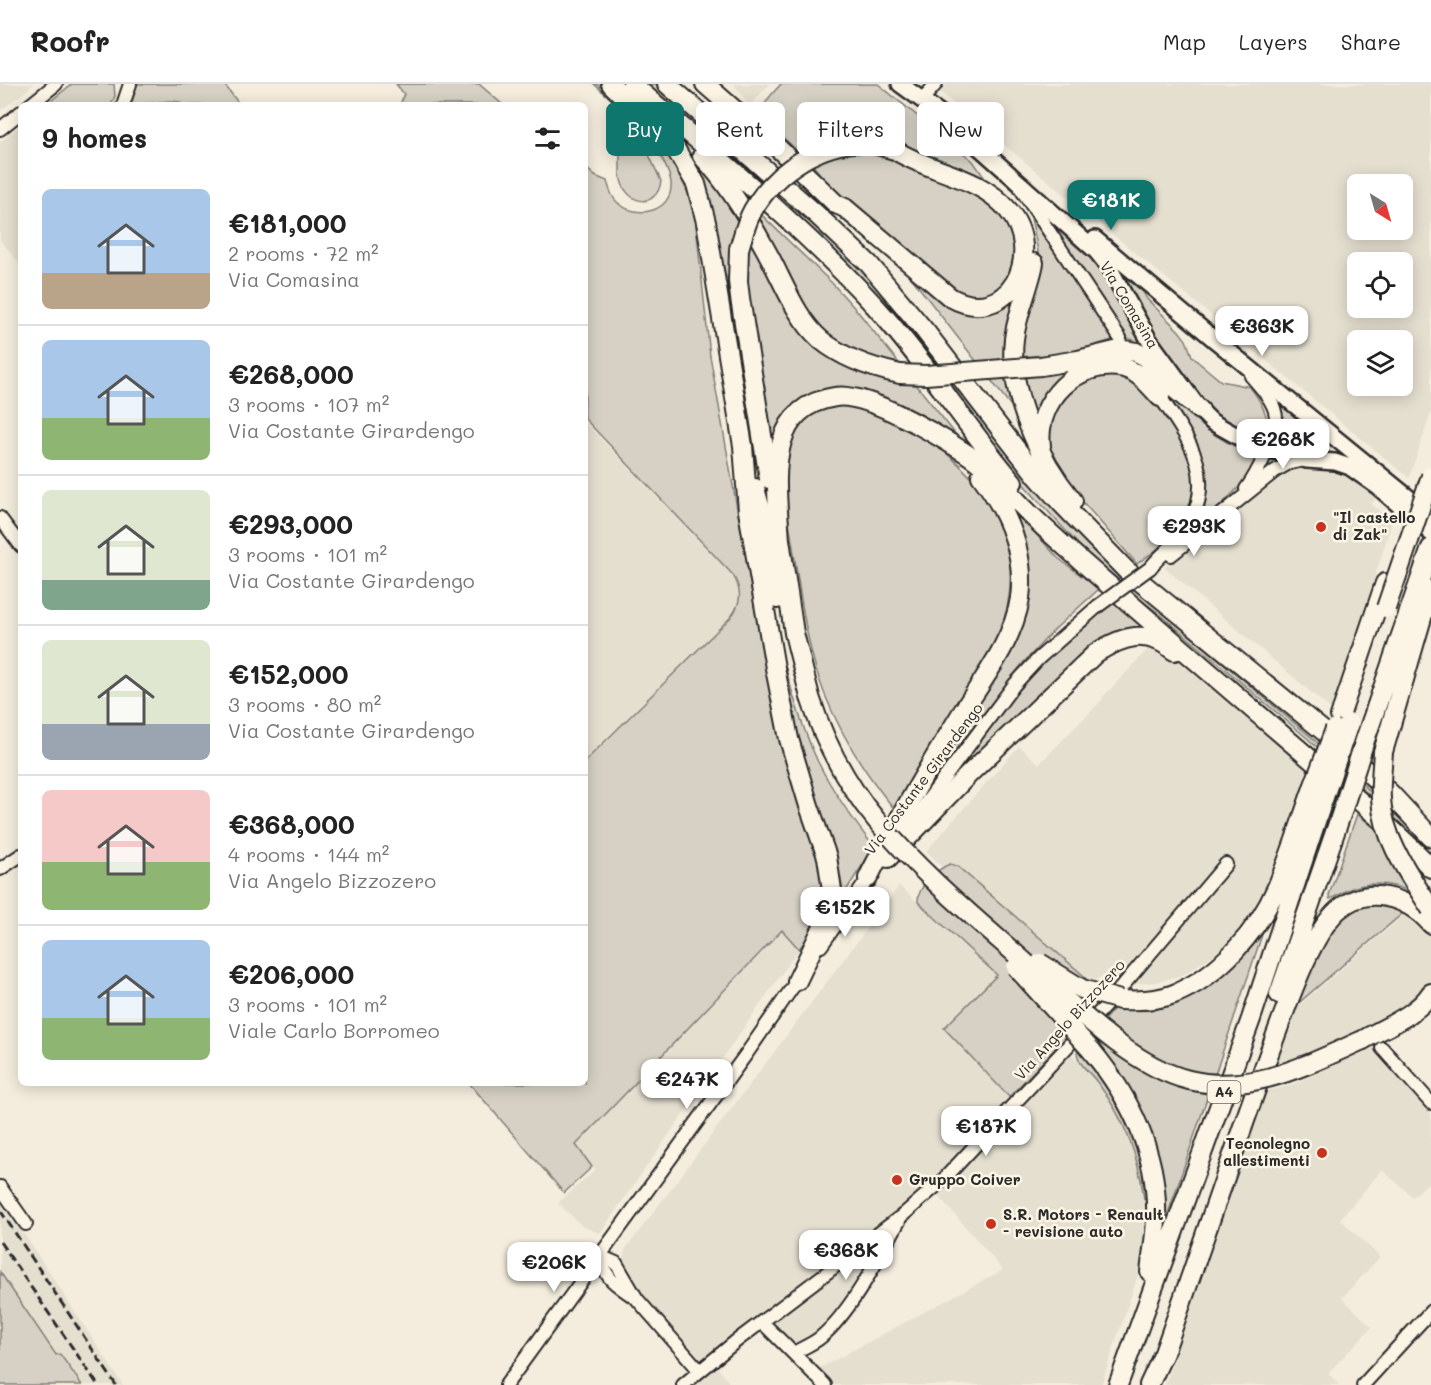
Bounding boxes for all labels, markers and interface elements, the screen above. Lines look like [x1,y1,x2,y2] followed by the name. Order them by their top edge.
[30,23,110,59] text: Roofr
[1163,28,1206,55] text: Map
[1239,28,1308,55] text: Layers
[1341,28,1401,55] text: Share
[606,102,684,156] chip: Buy
[696,102,785,156] chip: Rent
[797,102,905,156] chip: Filters
[917,102,1004,156] chip: New
[42,121,147,155] text: 9 homes
[531,122,564,155] icon: filters
[1347,174,1413,240] north arrow
[1347,174,1413,396] map controls
[1069,180,1153,231] pin: €181K
[1081,186,1141,212] text: €181K
[228,206,346,240] text: €181,000
[90,213,162,285] icon: home
[228,240,379,266] text: 2 rooms · 72 m²
[1347,252,1413,318] button: locate
[1096,257,1164,352] street label: Via Comasina
[228,266,360,292] text: Via Comasina
[1220,306,1304,357] pin: €363K
[1229,312,1295,338] text: €363K
[1347,330,1413,396] button: layers
[228,357,354,391] text: €268,000
[90,364,162,436] icon: home
[228,391,389,417] text: 3 rooms · 107 m²
[228,417,475,443] text: Via Costante Girardengo
[1241,419,1325,470] pin: €268K
[1250,425,1316,451] text: €268K
[1152,506,1236,557] pin: €293K
[228,507,353,541] text: €293,000
[1333,507,1415,544] place label: "Il castello di Zak"
[1162,512,1226,538] text: €293K
[90,514,162,586] icon: home
[1314,520,1328,534] marker: "Il castello di Zak"
[228,541,387,567] text: 3 rooms · 101 m²
[228,567,475,593] text: Via Costante Girardengo
[228,657,348,691] text: €152,000
[90,664,162,736] icon: home
[228,691,381,717] text: 3 rooms · 80 m²
[860,698,987,858] street label: Via Costante Girardengo
[228,717,475,743] text: Via Costante Girardengo
[228,807,355,841] text: €368,000
[90,814,162,886] icon: home
[228,841,389,867] text: 4 rooms · 144 m²
[228,867,436,893] text: Via Angelo Bizzozero
[803,887,887,938] pin: €152K
[814,893,876,919] text: €152K
[1010,955,1129,1084] street label: Via Angelo Bizzozero
[228,957,354,991] text: €206,000
[90,964,162,1036] icon: home
[228,991,387,1017] text: 3 rooms · 101 m²
[228,1017,440,1043] text: Viale Carlo Borromeo
[645,1059,729,1110] pin: €247K
[655,1065,719,1091] text: €247K
[1208,1081,1240,1103] road number: A4
[944,1106,1028,1157] pin: €187K
[955,1112,1017,1138] text: €187K
[1223,1133,1310,1170] place label: Tecnolegno allestimenti
[1315,1146,1329,1160] marker: Tecnolegno allestimenti
[909,1169,1021,1189] place label: Gruppo Coiver
[890,1173,904,1187] marker: Gruppo Coiver
[1003,1204,1164,1241] place label: S.R. Motors - Renault - revisione auto
[984,1217,998,1231] marker: S.R. Motors - Renault - revisione auto
[804,1230,888,1281] pin: €368K
[813,1236,879,1262] text: €368K
[512,1242,596,1293] pin: €206K
[521,1248,587,1274] text: €206K

